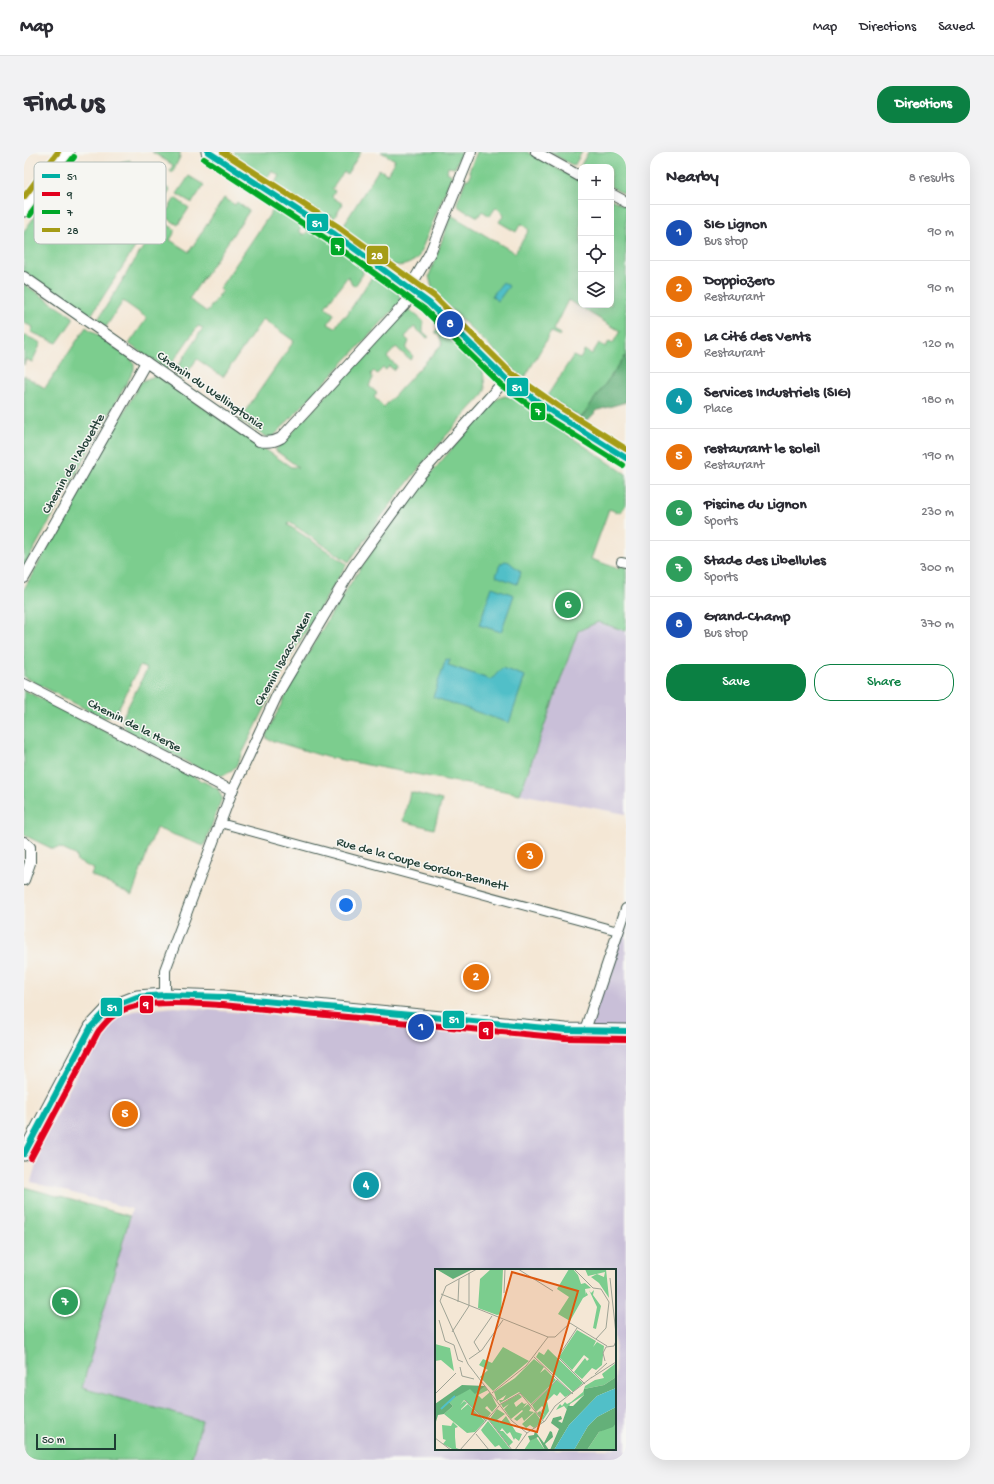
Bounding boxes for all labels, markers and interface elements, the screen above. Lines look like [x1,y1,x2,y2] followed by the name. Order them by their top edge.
[20,16,53,39] text: Map
[813,19,837,36] text: Map
[859,19,916,36] text: Directions
[938,19,974,36] text: Saved
[877,86,970,123] button: Directions
[24,88,104,121] text: Find us
[34,162,166,244] legend
[578,164,614,308] map controls
[578,164,614,200] button: +
[666,168,719,188] text: Nearby
[909,171,954,186] text: 8 results
[67,172,77,184] text: 51
[66,190,73,202] text: 9
[578,200,614,236] button: −
[66,208,73,220] text: 7
[306,213,329,232] line badge: 51
[704,216,767,234] text: SIG Lignon
[312,219,322,231] text: 51
[676,225,682,240] text: 1
[928,225,954,240] text: 90 m
[67,226,78,238] text: 28
[704,234,748,249] text: Bus stop
[578,236,614,272] button: locate
[330,237,345,256] line badge: 7
[334,243,342,255] text: 7
[366,245,389,265] line badge: 28
[371,251,383,263] text: 28
[578,272,614,308] button: layers
[704,272,775,290] text: Doppiozero
[676,281,682,296] text: 2
[928,281,954,296] text: 90 m
[704,290,764,305] text: Restaurant
[437,309,463,339] pin: 8
[704,328,811,346] text: La Cité des Vents
[676,337,682,352] text: 3
[923,337,954,352] text: 120 m
[704,346,764,361] text: Restaurant
[154,348,267,434] street label: Chemin du Wellingtonia
[506,377,529,397] line badge: 51
[512,383,522,395] text: 51
[704,384,851,402] text: Services Industriels (SIG)
[676,393,682,408] text: 4
[922,393,954,408] text: 180 m
[530,402,546,421] line badge: 7
[704,402,732,417] text: Place
[534,407,542,419] text: 7
[39,411,109,517] street label: Chemin de l'Alouette
[704,440,820,458] text: restaurant le soleil
[676,449,682,464] text: 5
[923,449,954,464] text: 190 m
[704,458,764,473] text: Restaurant
[704,496,807,514] text: Piscine du Lignon
[676,505,682,520] text: 6
[921,505,954,520] text: 230 m
[704,514,738,529] text: Sports
[704,552,826,570] text: Stade des Libellules
[676,561,682,576] text: 7
[920,561,954,576] text: 300 m
[704,570,738,585] text: Sports
[555,590,581,620] pin: 6
[704,608,790,626] text: Grand-Champ
[252,609,317,709] street label: Chemin Isaac-Anken
[675,617,683,632] text: 8
[921,617,954,632] text: 370 m
[704,626,748,641] text: Bus stop
[666,664,806,701] button: Save
[814,664,954,701] button: Share
[85,696,183,756] street label: Chemin de la Herse
[335,835,511,896] street label: Rue de la Coupe Gordon-Bennett
[517,841,543,871] pin: 3
[336,895,356,915] your location
[463,962,489,992] pin: 2
[139,995,154,1014] line badge: 9
[100,997,123,1017] line badge: 51
[142,1000,149,1012] text: 9
[107,1003,117,1015] text: 51
[442,1010,465,1029] line badge: 51
[408,1012,434,1042] pin: 1
[449,1015,459,1027] text: 51
[478,1021,494,1040] line badge: 9
[482,1026,489,1038] text: 9
[112,1099,138,1129] pin: 5
[353,1170,379,1200] pin: 4
[435,1269,616,1450] inset map
[52,1287,78,1317] pin: 7
[36,1432,116,1451] scale bar
[42,1435,64,1447] text: 50 m

